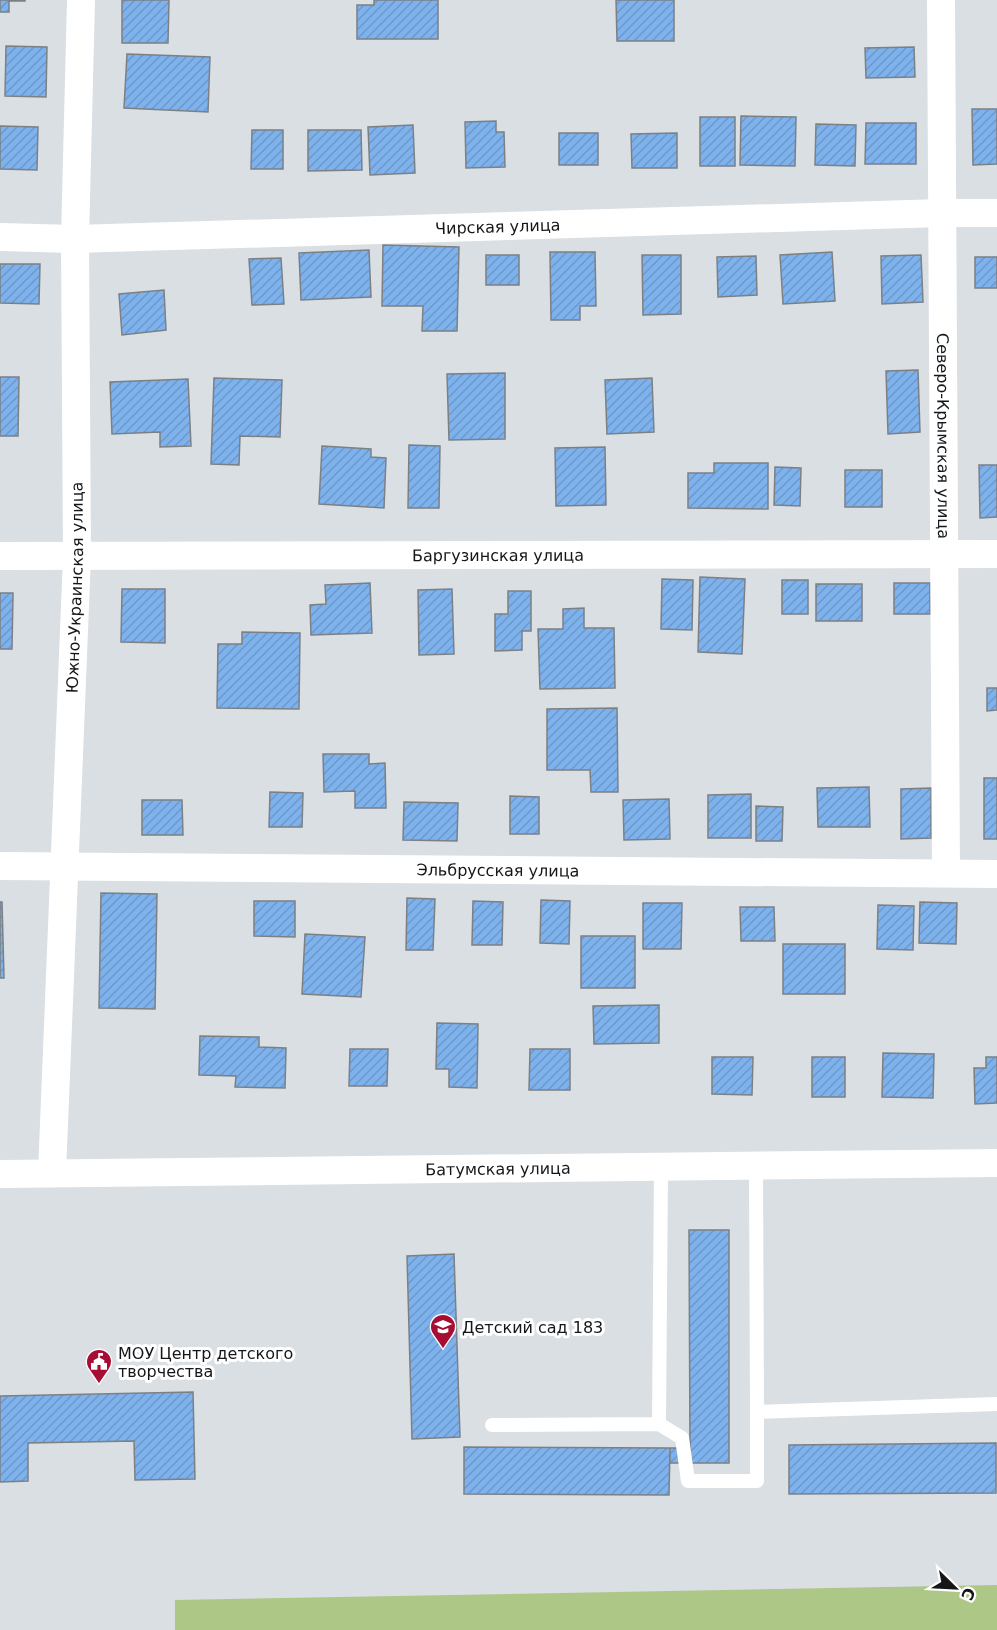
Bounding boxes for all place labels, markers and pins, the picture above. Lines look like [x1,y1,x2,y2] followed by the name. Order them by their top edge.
[428,1312,458,1350] school or university icon: Детский сад 183
[462,1318,603,1337] place label: Детский сад 183
[118,1344,293,1381] place label: МОУ Центр детского творчества
[84,1347,114,1385] public building icon: МОУ Центр детского творчества

